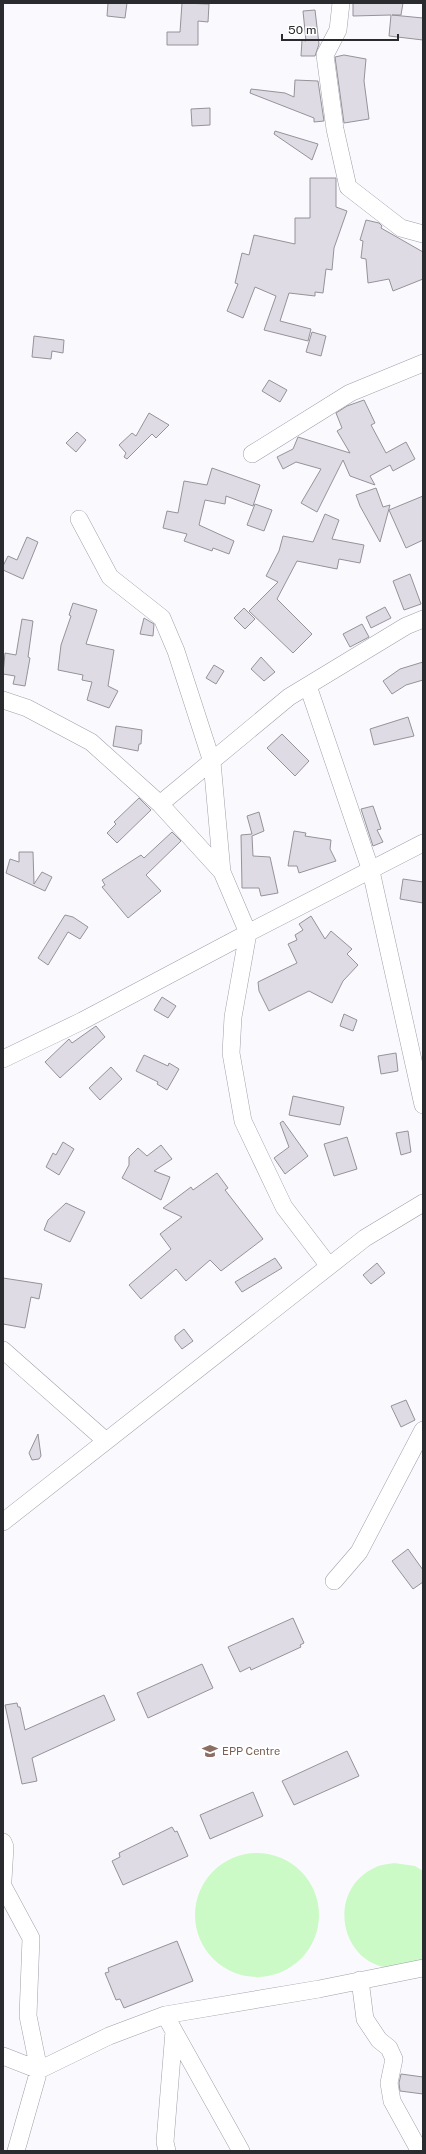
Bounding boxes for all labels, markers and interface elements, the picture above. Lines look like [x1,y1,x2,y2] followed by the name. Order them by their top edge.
[282,16,398,42] scale bar
[288,23,316,37] text: 50 m
[201,1742,219,1760] school or university icon: EPP Centre
[222,1745,280,1757] place label: EPP Centre

